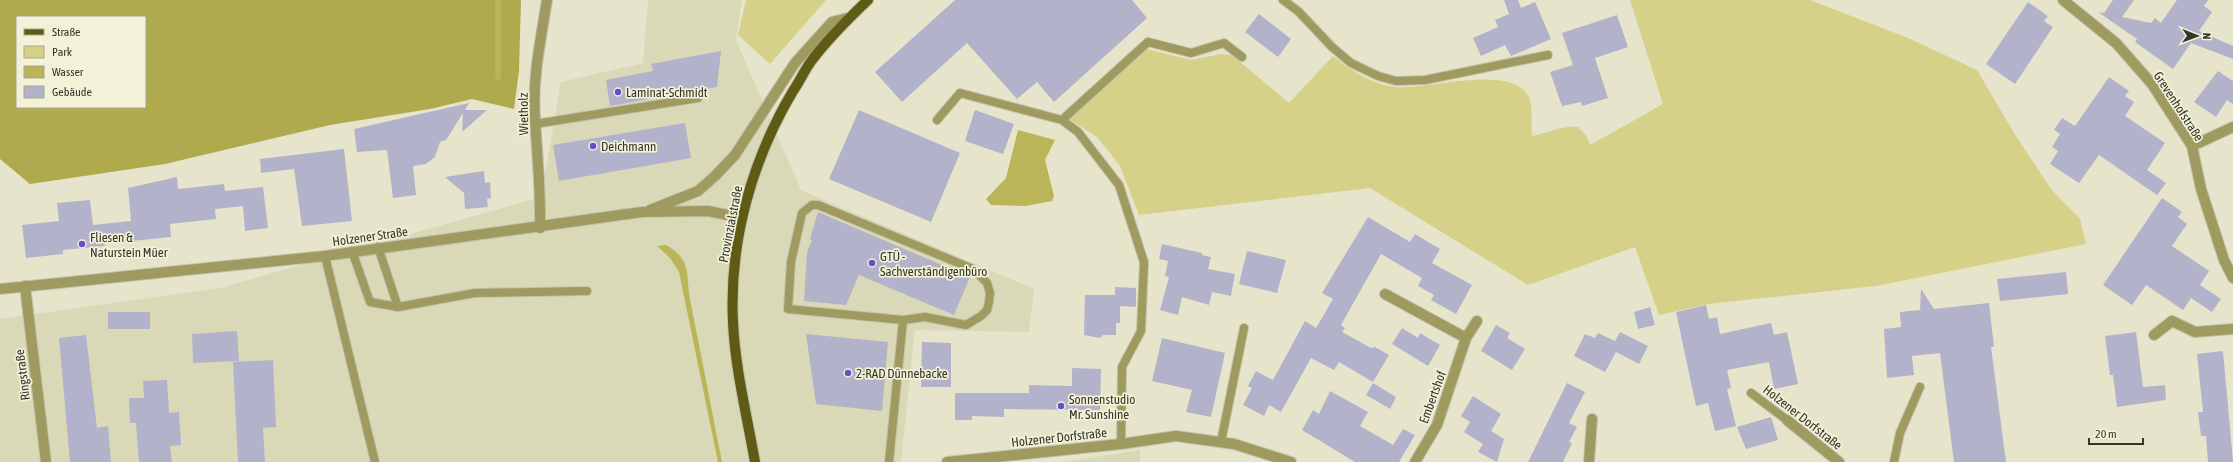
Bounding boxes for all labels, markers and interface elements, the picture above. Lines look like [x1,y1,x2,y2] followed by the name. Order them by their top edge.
[16,16,146,108] legend
[2177,16,2217,56] north arrow
[52,25,80,39] text: Straße
[2201,33,2213,40] text: N
[52,45,73,59] text: Park
[52,65,84,79] text: Wasser
[2151,69,2207,144] street label: Grevenhofstraße
[52,85,92,99] text: Gebäude
[626,85,708,100] place label: Laminat-Schmidt
[613,87,623,97] marker: Laminat-Schmidt
[516,92,531,135] street label: Wietholz
[601,139,656,154] place label: Deichmann
[588,141,598,151] marker: Deichmann
[716,184,745,264] street label: Provinzialstraße
[331,224,409,249] street label: Holzener Straße
[90,230,168,260] place label: Fliesen & Naturstein Müer
[77,239,87,249] marker: Fliesen & Naturstein Müer
[880,249,987,279] place label: GTÜ - Sachverständigenbüro
[867,258,877,268] marker: GTÜ - Sachverständigenbüro
[12,348,33,401] street label: Ringstraße
[856,366,948,381] place label: 2-RAD Dünnebacke
[843,368,853,378] marker: 2-RAD Dünnebacke
[1416,368,1449,426] street label: Embertshof
[1760,382,1845,453] street label: Holzener Dorfstraße
[1069,392,1135,422] place label: Sonnenstudio Mr. Sunshine
[1056,401,1066,411] marker: Sonnenstudio Mr. Sunshine
[2089,420,2143,446] scale bar
[1011,425,1108,450] street label: Holzener Dorfstraße
[2095,427,2117,441] text: 20 m

